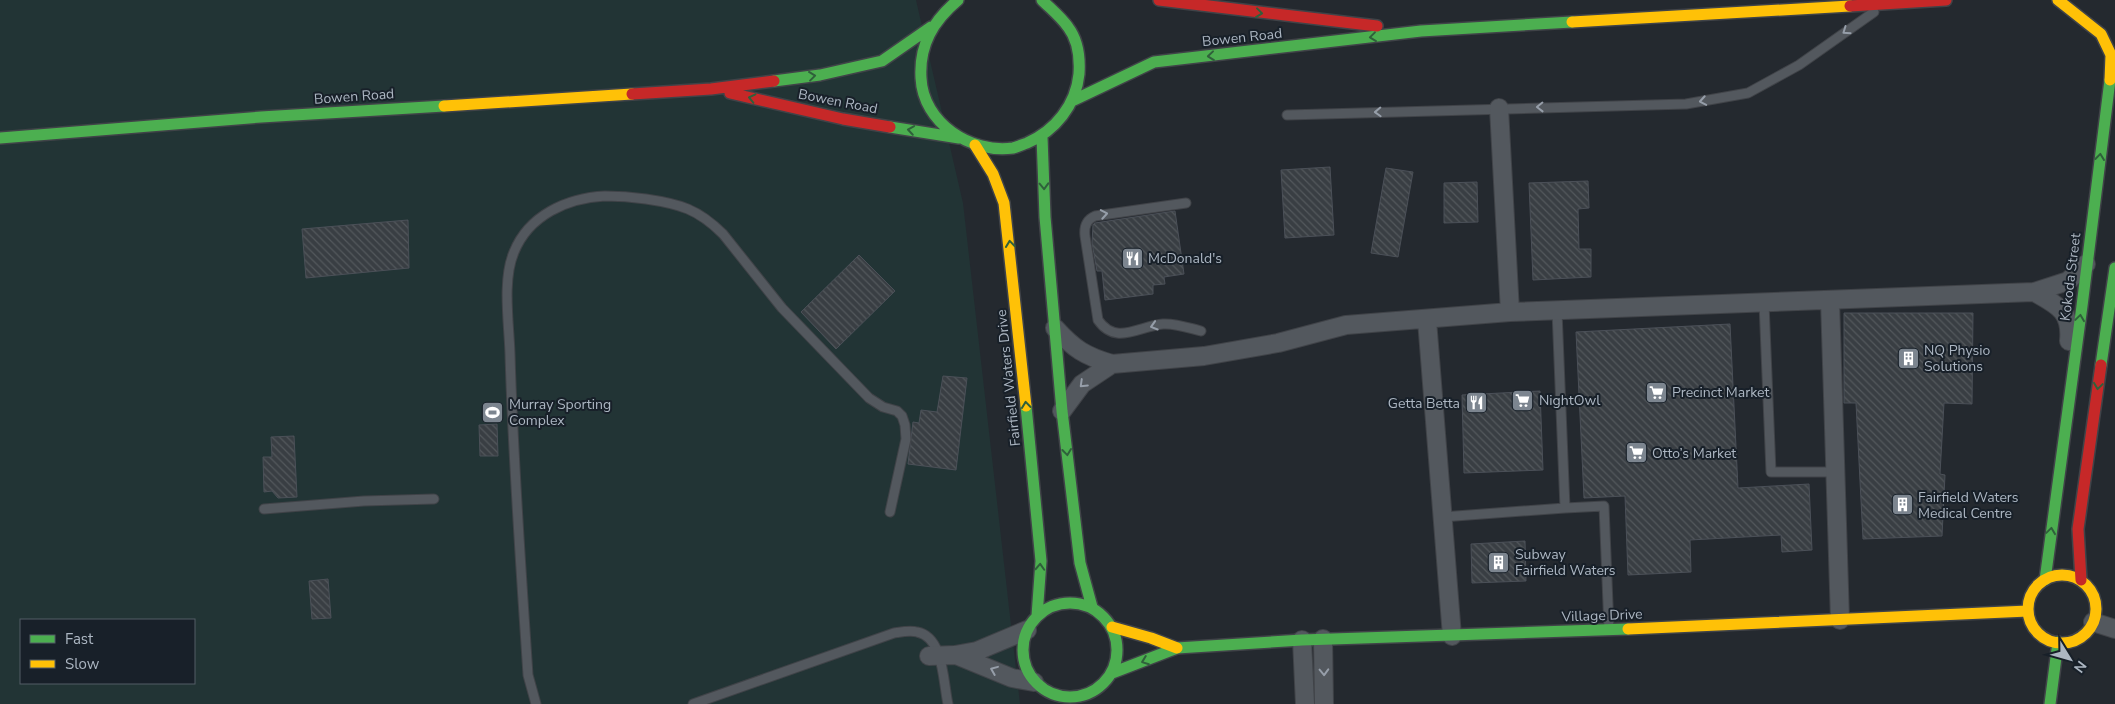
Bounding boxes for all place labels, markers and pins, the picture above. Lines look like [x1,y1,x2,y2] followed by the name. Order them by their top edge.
[1120,246,1144,270] restaurant icon: McDonald's
[1148,249,1222,268] place label: McDonald's
[1924,341,1990,376] place label: NQ Physio Solutions
[1896,346,1920,370] building icon: NQ Physio Solutions
[1644,380,1668,404] supermarket icon: Precinct Market
[1672,383,1769,402] place label: Precinct Market
[1511,388,1535,412] supermarket icon: NightOwl
[1464,391,1488,415] restaurant icon: Getta Betta
[1539,391,1601,410] place label: NightOwl
[1388,394,1460,413] place label: Getta Betta
[509,395,611,430] place label: Murray Sporting Complex
[481,400,505,424] sports icon: Murray Sporting Complex
[1624,441,1648,465] supermarket icon: Otto’s Market
[1652,444,1736,463] place label: Otto’s Market
[1918,488,2019,523] place label: Fairfield Waters Medical Centre
[1890,493,1914,517] building icon: Fairfield Waters Medical Centre
[1515,545,1616,580] place label: Subway Fairfield Waters
[1487,550,1511,574] building icon: Subway Fairfield Waters

